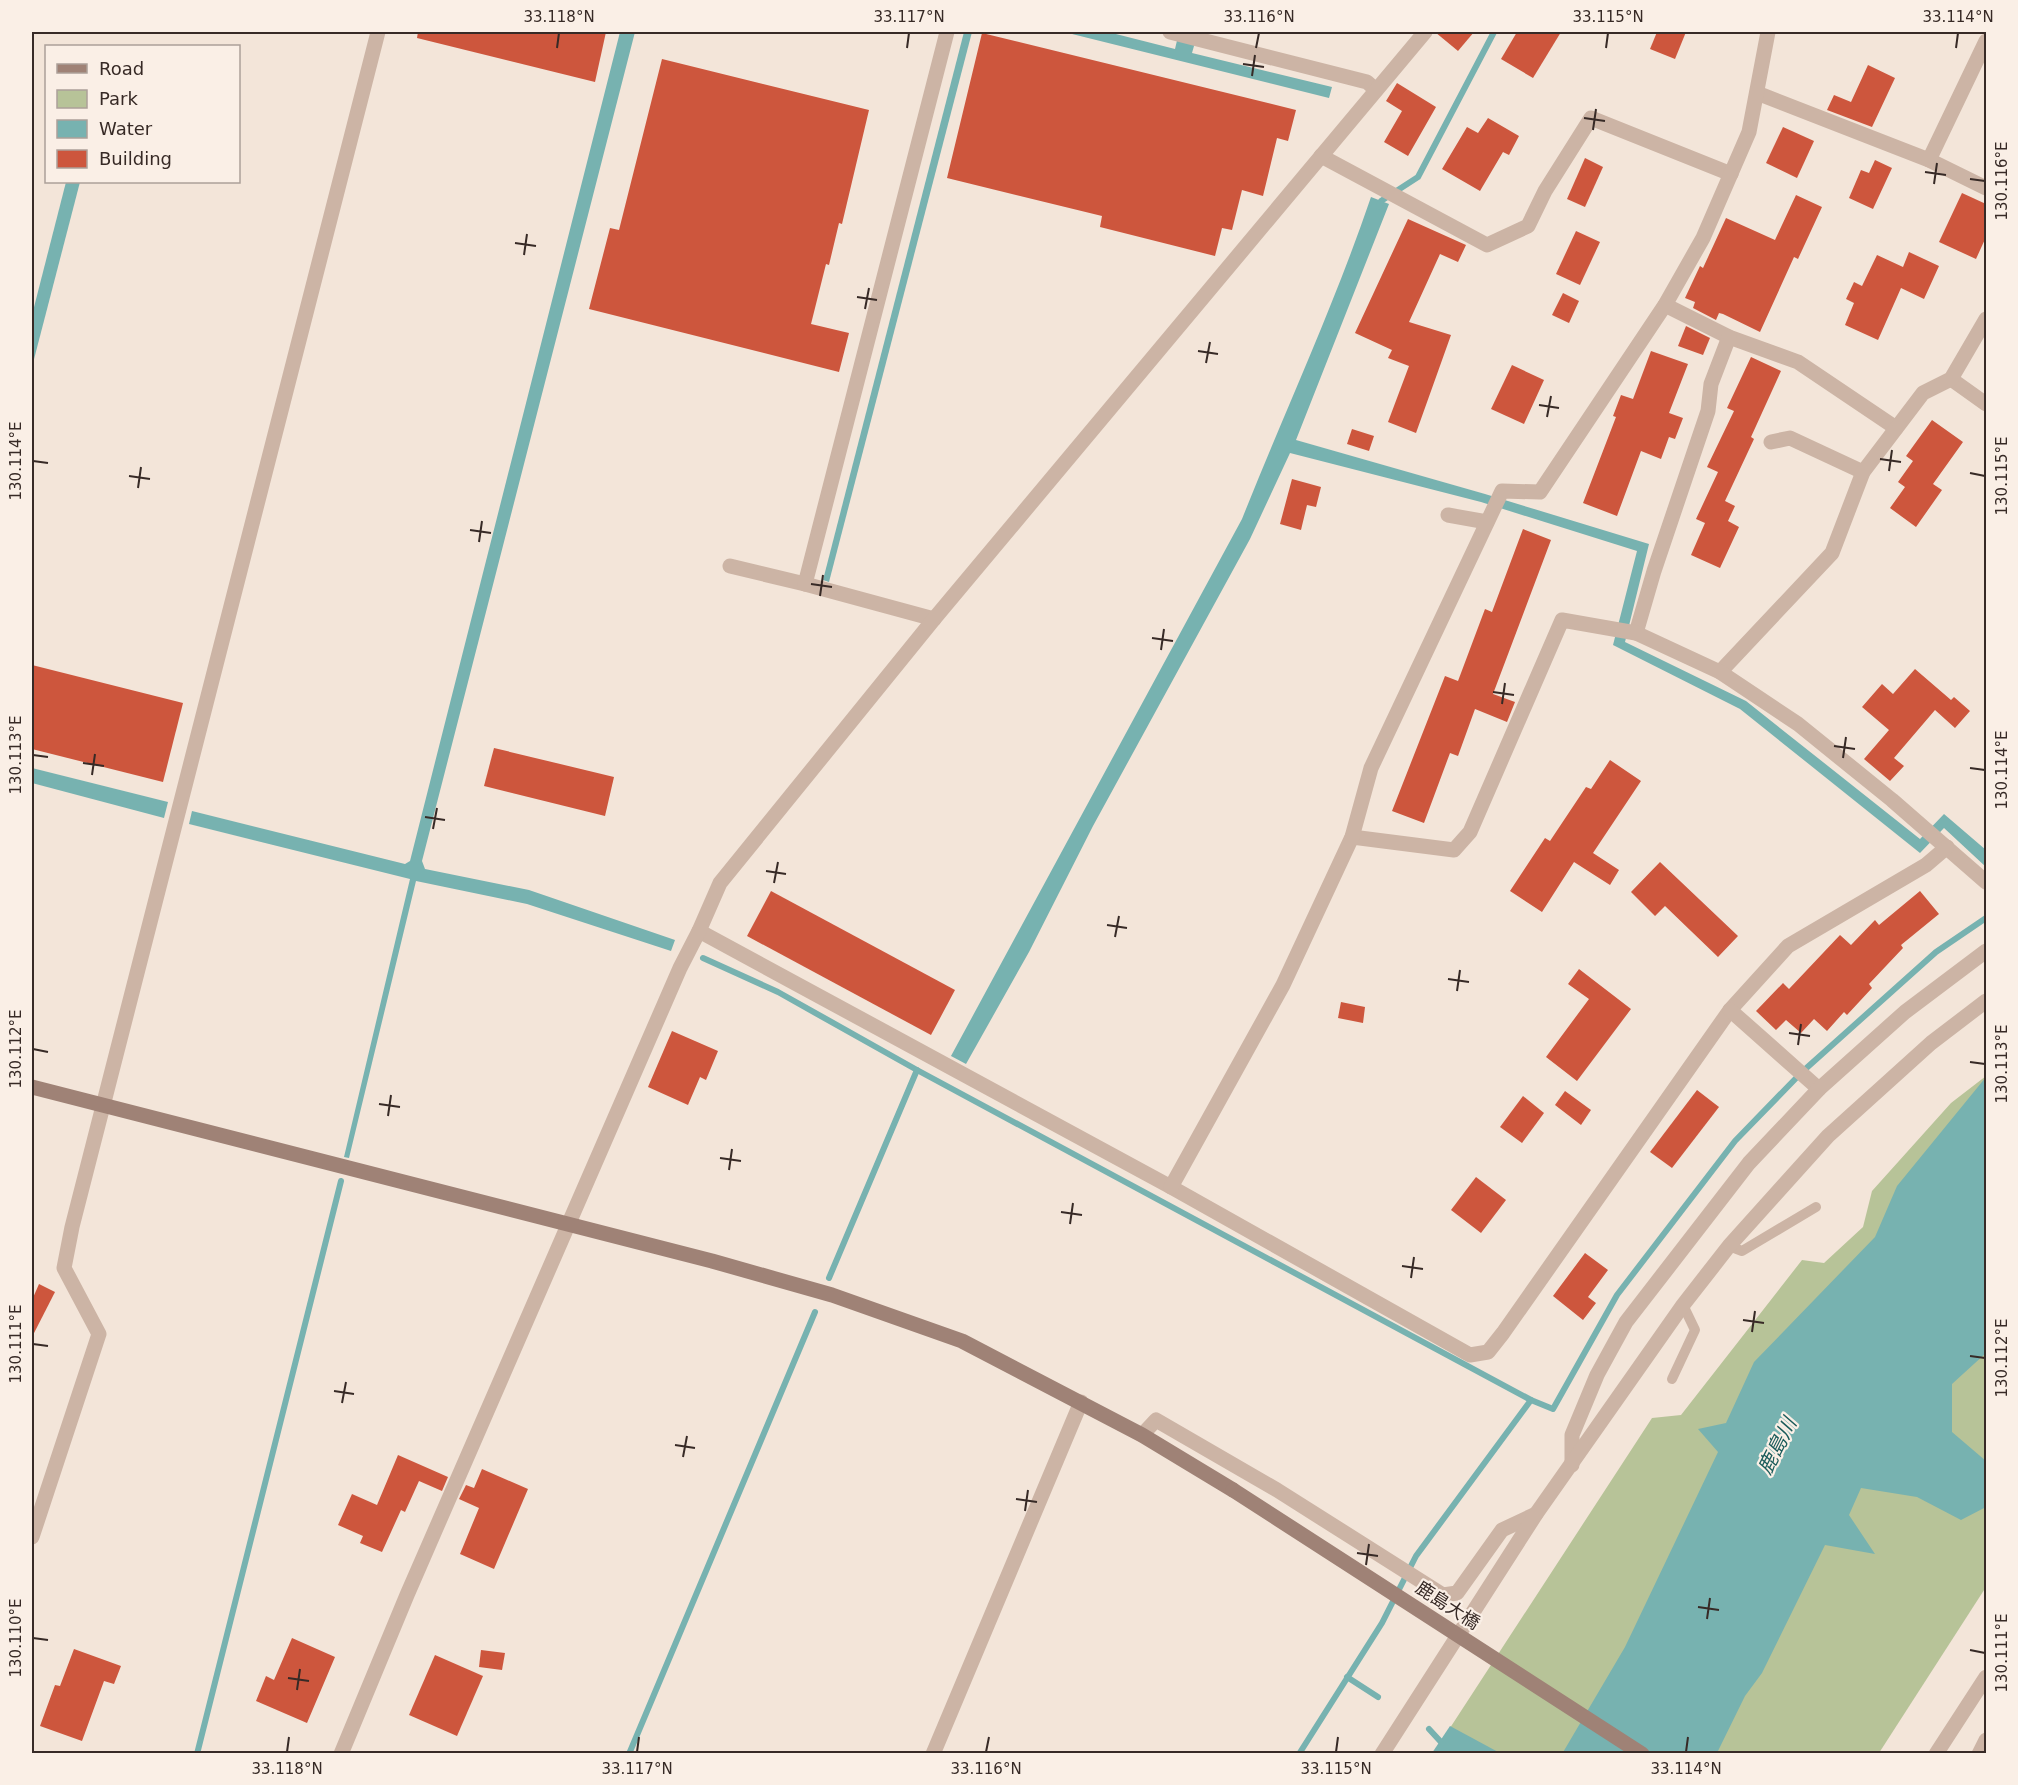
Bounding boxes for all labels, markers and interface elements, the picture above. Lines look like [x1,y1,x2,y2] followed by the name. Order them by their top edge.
[523,8,595,26] text: 33.118°N
[873,8,945,26] text: 33.117°N
[1223,8,1295,26] text: 33.116°N
[1572,8,1644,26] text: 33.115°N
[1922,8,1994,26] text: 33.114°N
[45,45,240,183] legend
[99,58,144,79] text: Road
[99,88,138,109] text: Park
[99,118,153,139] text: Water
[1993,141,2011,221] text: 130.116°E
[99,148,172,169] text: Building
[7,421,25,501] text: 130.114°E
[1993,436,2011,516] text: 130.115°E
[7,715,25,795] text: 130.113°E
[1993,730,2011,810] text: 130.114°E
[7,1009,25,1089] text: 130.112°E
[1993,1024,2011,1104] text: 130.113°E
[7,1304,25,1384] text: 130.111°E
[1993,1318,2011,1398] text: 130.112°E
[1753,1412,1802,1478] water label: 鹿島川
[1412,1577,1484,1633] street label: 鹿島大橋
[7,1598,25,1678] text: 130.110°E
[1993,1613,2011,1693] text: 130.111°E
[251,1760,323,1778] text: 33.118°N
[601,1760,673,1778] text: 33.117°N
[950,1760,1022,1778] text: 33.116°N
[1300,1760,1372,1778] text: 33.115°N
[1650,1760,1722,1778] text: 33.114°N

